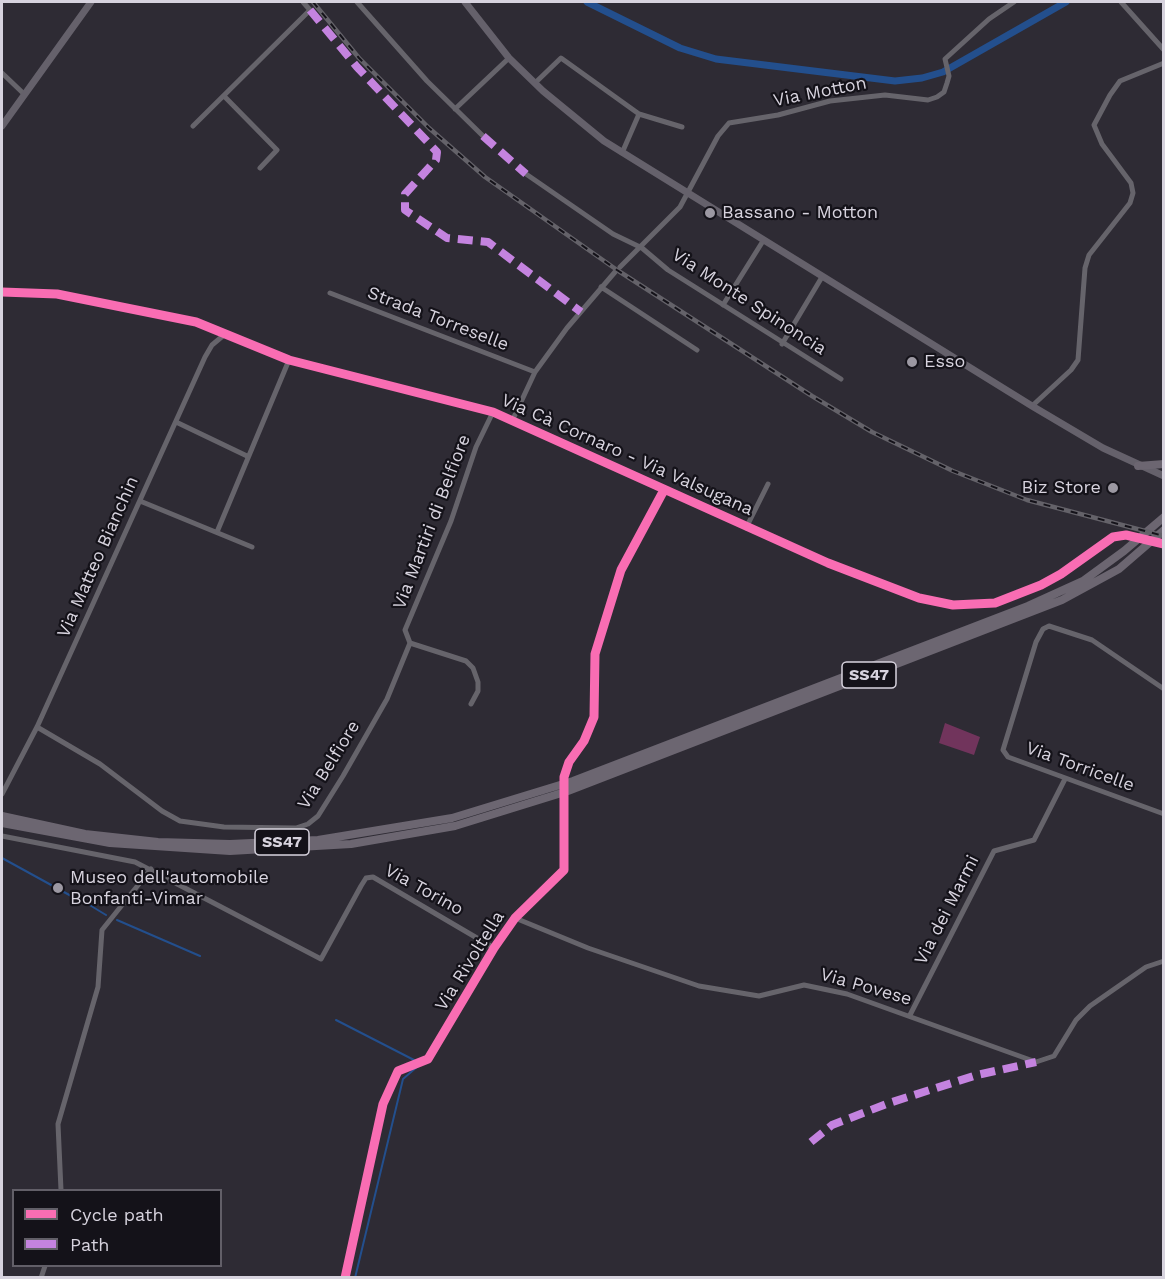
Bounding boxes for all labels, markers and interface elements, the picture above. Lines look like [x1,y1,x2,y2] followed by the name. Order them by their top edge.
[772,72,868,112] street label: Via Motton
[722,202,878,224] place label: Bassano - Motton
[703,206,717,220] marker: Bassano - Motton
[668,244,830,360] street label: Via Monte Spinoncia
[364,282,512,356] street label: Strada Torreselle
[924,351,965,373] place label: Esso
[905,355,919,369] marker: Esso
[498,390,756,520] street label: Via Cà Cornaro - Via Valsugana
[389,431,475,613] street label: Via Martiri di Belfiore
[53,473,143,641] street label: Via Matteo Bianchin
[1021,477,1101,499] place label: Biz Store
[1106,481,1120,495] marker: Biz Store
[842,662,896,688] road number: SS47
[293,717,365,813] street label: Via Belfiore
[1023,737,1137,797] street label: Via Torricelle
[255,829,309,855] road number: SS47
[910,852,984,968] street label: Via dei Marmi
[381,860,467,920] street label: Via Torino
[70,867,269,910] place label: Museo dell'automobile Bonfanti-Vimar
[51,881,65,895] marker: Museo dell'automobile Bonfanti-Vimar
[431,907,509,1015] street label: Via Rivoltella
[818,964,914,1010] street label: Via Povese
[12,1189,222,1267] legend
[70,1204,164,1225] text: Cycle path
[70,1234,110,1255] text: Path

